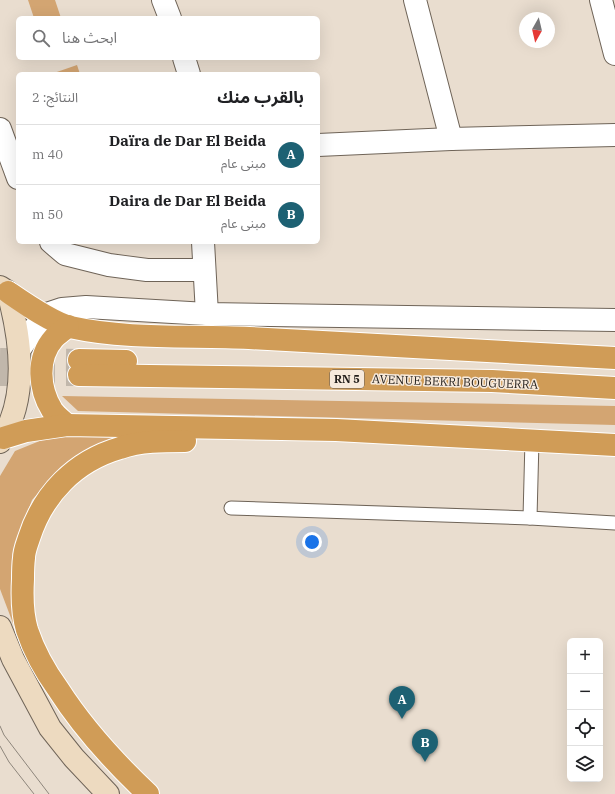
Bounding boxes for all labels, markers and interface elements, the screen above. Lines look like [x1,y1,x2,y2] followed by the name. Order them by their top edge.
[519,12,555,48] north arrow
[16,16,320,60] search box
[30,27,52,49] icon: search
[62,28,117,47] text: ابحث هنا
[217,86,304,108] text: بالقرب منك
[32,89,78,106] text: النتائج: 2
[109,131,266,150] text: Daïra de Dar El Beida
[32,146,63,163] text: 40 m
[286,146,296,163] text: A
[221,155,266,172] text: مبنى عام
[109,191,266,210] text: Daira de Dar El Beida
[32,206,63,223] text: 50 m
[286,206,296,223] text: B
[221,215,266,232] text: مبنى عام
[330,370,364,388] road number: RN 5
[372,371,539,392] street label: AVENUE BEKRI BOUGUERRA
[302,532,322,552] your location
[567,638,603,782] map controls
[567,638,603,674] button: +
[567,674,603,710] button: −
[389,686,415,719] pin: A
[567,710,603,746] button: locate
[412,729,438,762] pin: B
[567,746,603,782] button: layers

